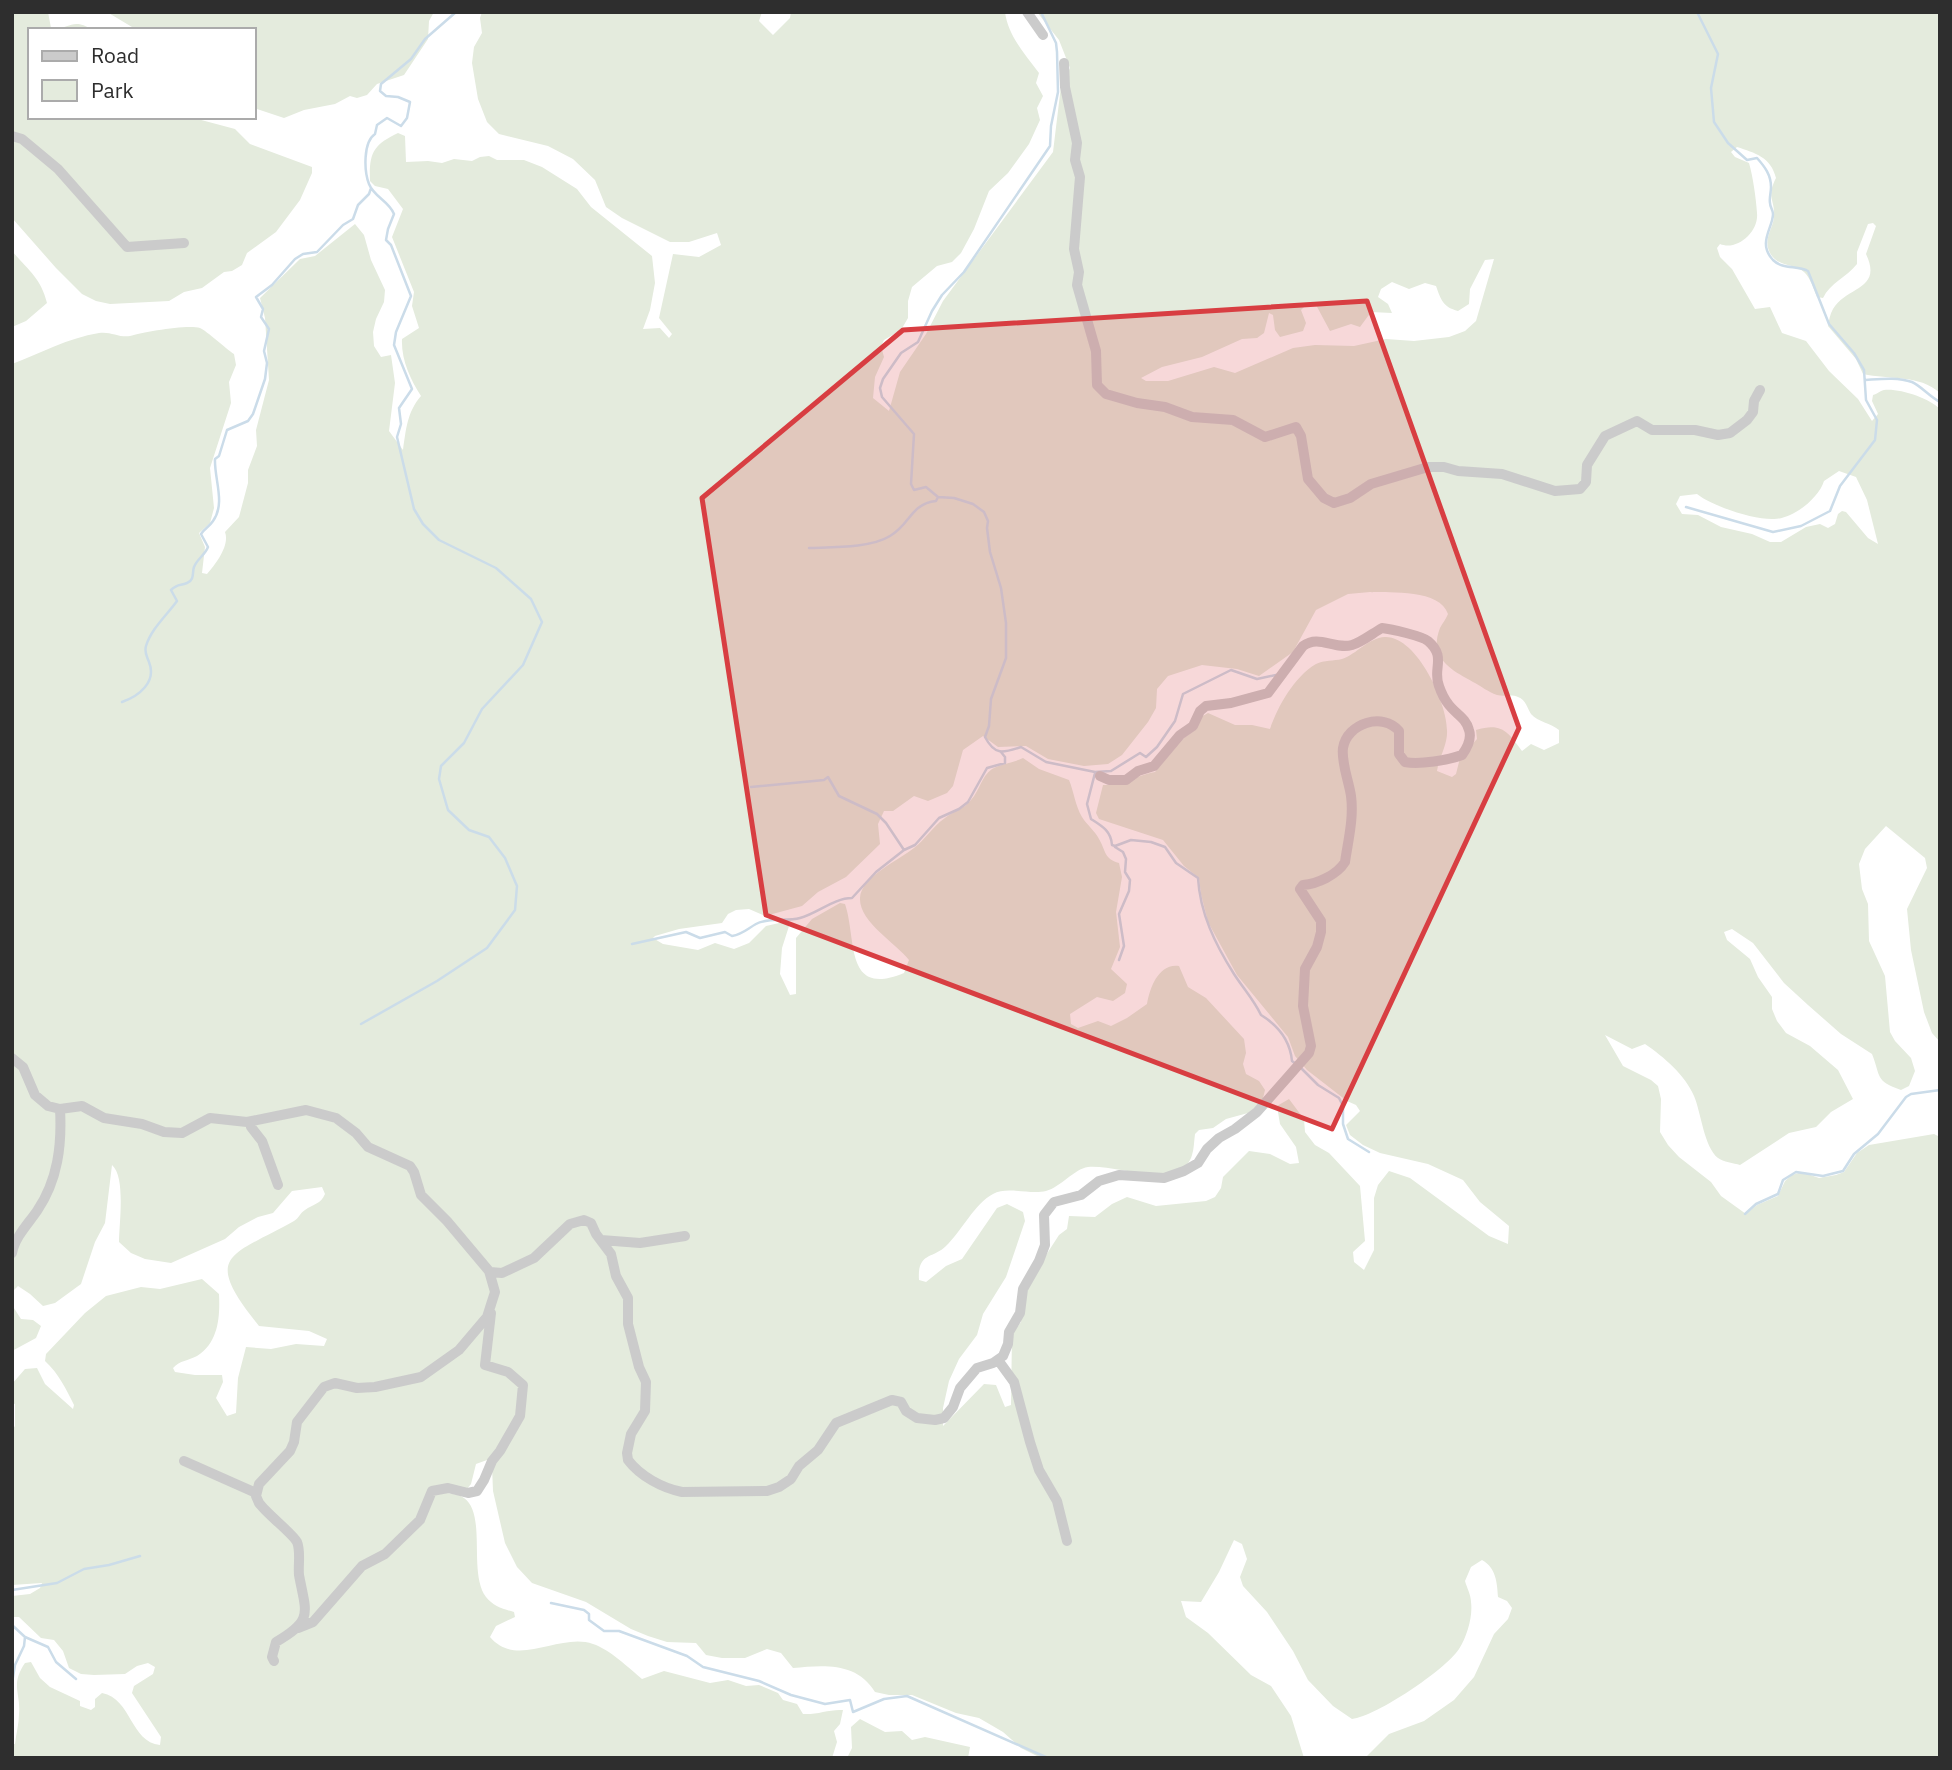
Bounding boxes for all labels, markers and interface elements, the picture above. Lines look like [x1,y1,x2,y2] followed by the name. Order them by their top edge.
[28,28,256,119] legend
[91,41,139,69] text: Road
[91,76,134,104] text: Park

